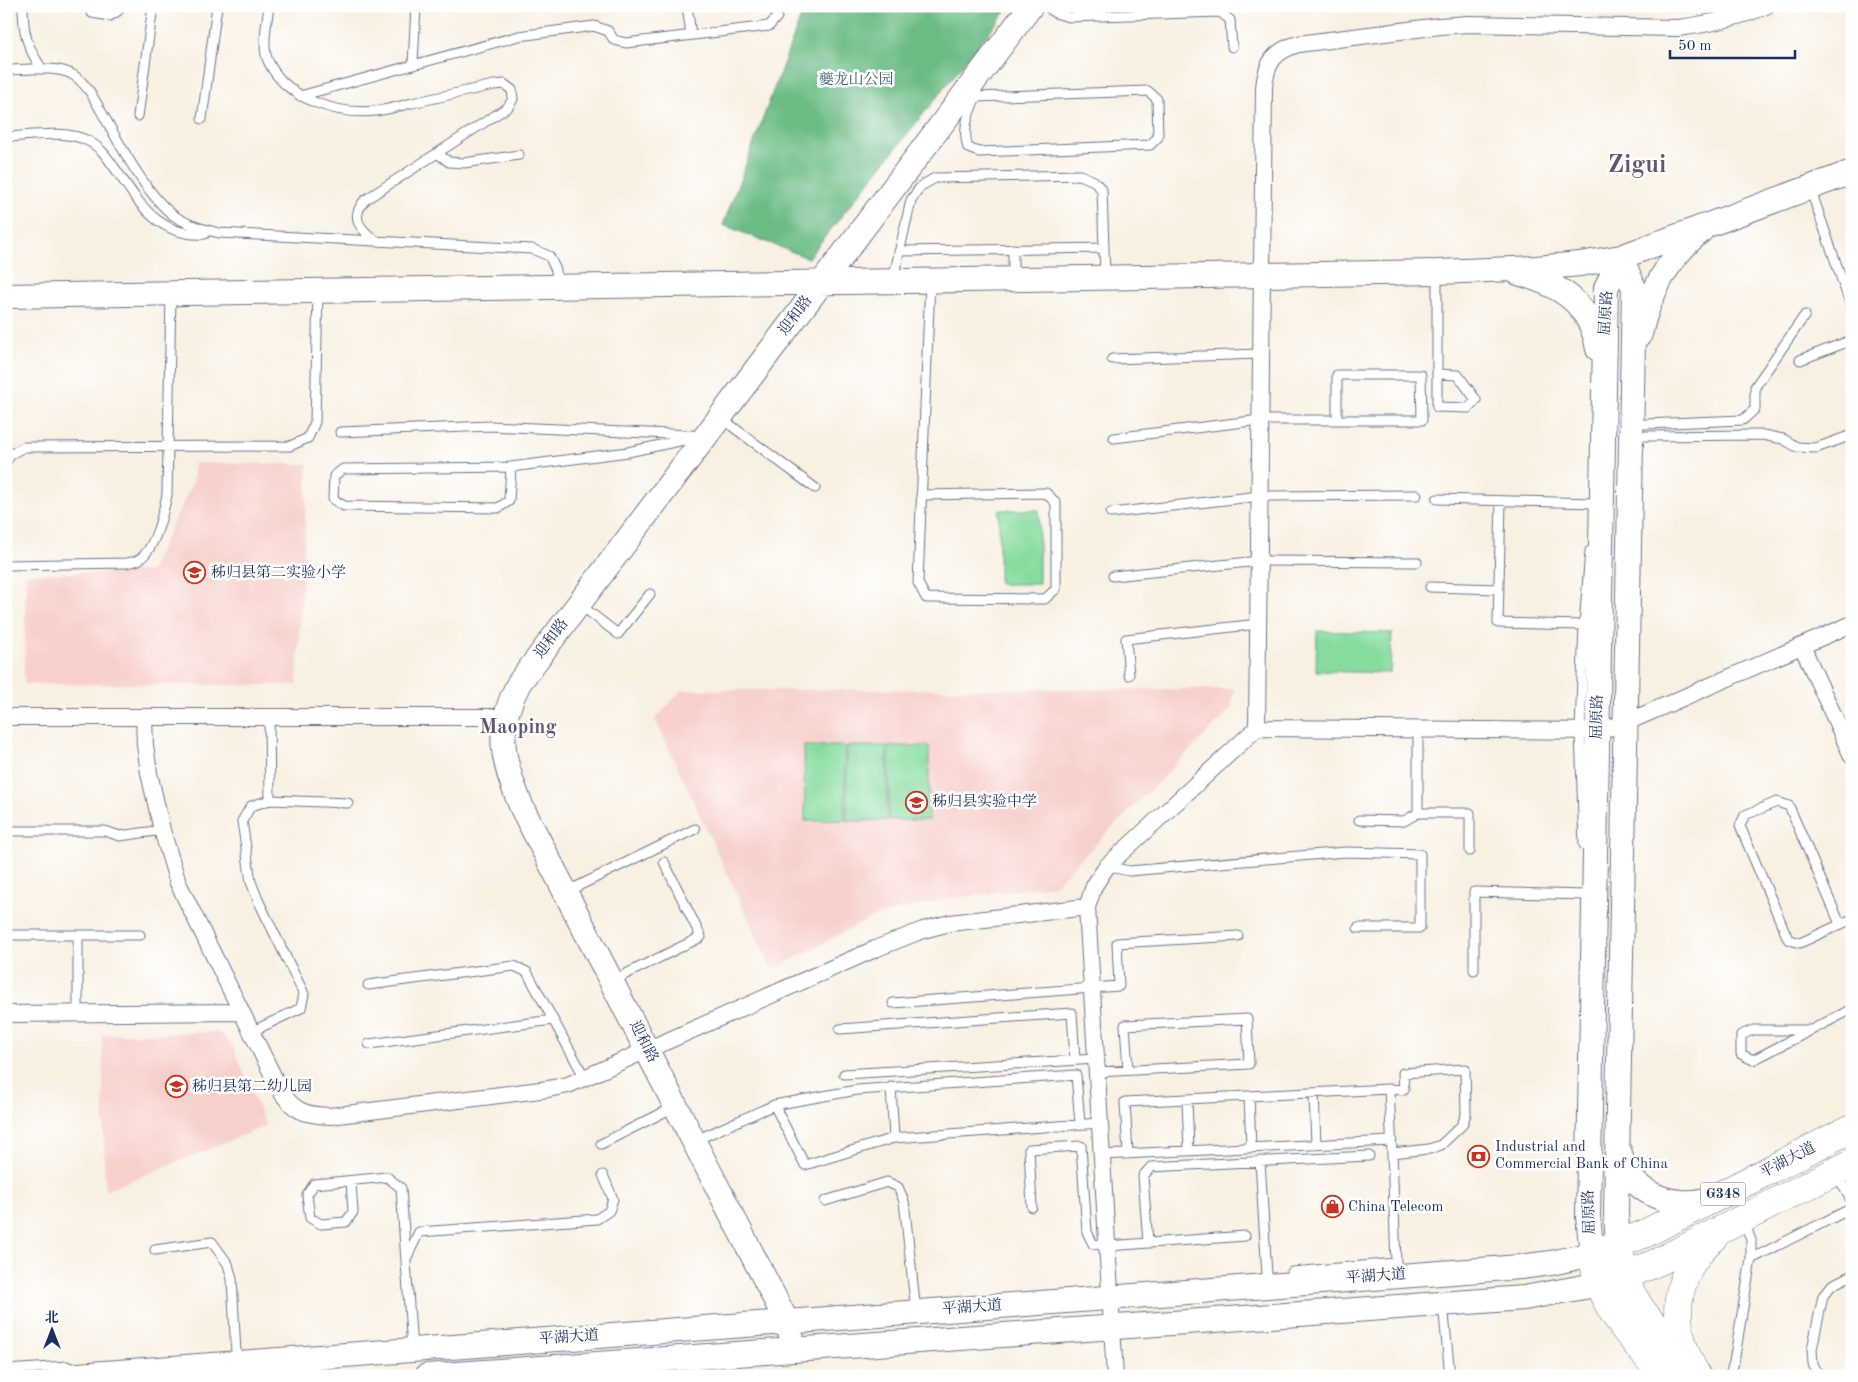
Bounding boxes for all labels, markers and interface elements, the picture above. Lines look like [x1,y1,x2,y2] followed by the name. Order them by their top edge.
[1670,28,1796,60] scale bar
[1678,39,1712,54] text: 50 m
[818,71,894,88] park label: 夔龙山公园
[1608,153,1666,178] district label: Zigui
[1596,290,1616,336] street label: 屈原路
[775,292,816,338] street label: 迎和路
[183,561,207,585] school or university icon: 秭归县第二实验小学
[211,564,346,581] place label: 秭归县第二实验小学
[531,615,572,661] street label: 迎和路
[1588,694,1606,740] street label: 屈原路
[479,718,557,738] district label: Maoping
[904,790,928,814] school or university icon: 秭归县实验中学
[932,793,1037,810] place label: 秭归县实验中学
[626,1018,662,1065] street label: 迎和路
[164,1075,188,1099] school or university icon: 秭归县第二幼儿园
[192,1078,312,1095] place label: 秭归县第二幼儿园
[1757,1139,1818,1181] street label: 平湖大道
[1495,1140,1668,1172] place label: Industrial and Commercial Bank of China
[1467,1144,1491,1168] bank icon: Industrial and Commercial Bank of China
[1700,1182,1746,1206] road number: G348
[1580,1189,1598,1235] street label: 屈原路
[1320,1195,1344,1219] shop icon: China Telecom
[1348,1200,1443,1215] place label: China Telecom
[1345,1265,1406,1287] street label: 平湖大道
[941,1296,1002,1318] street label: 平湖大道
[28,1304,78,1354] north arrow
[45,1310,59,1325] text: 北
[538,1326,599,1348] street label: 平湖大道

